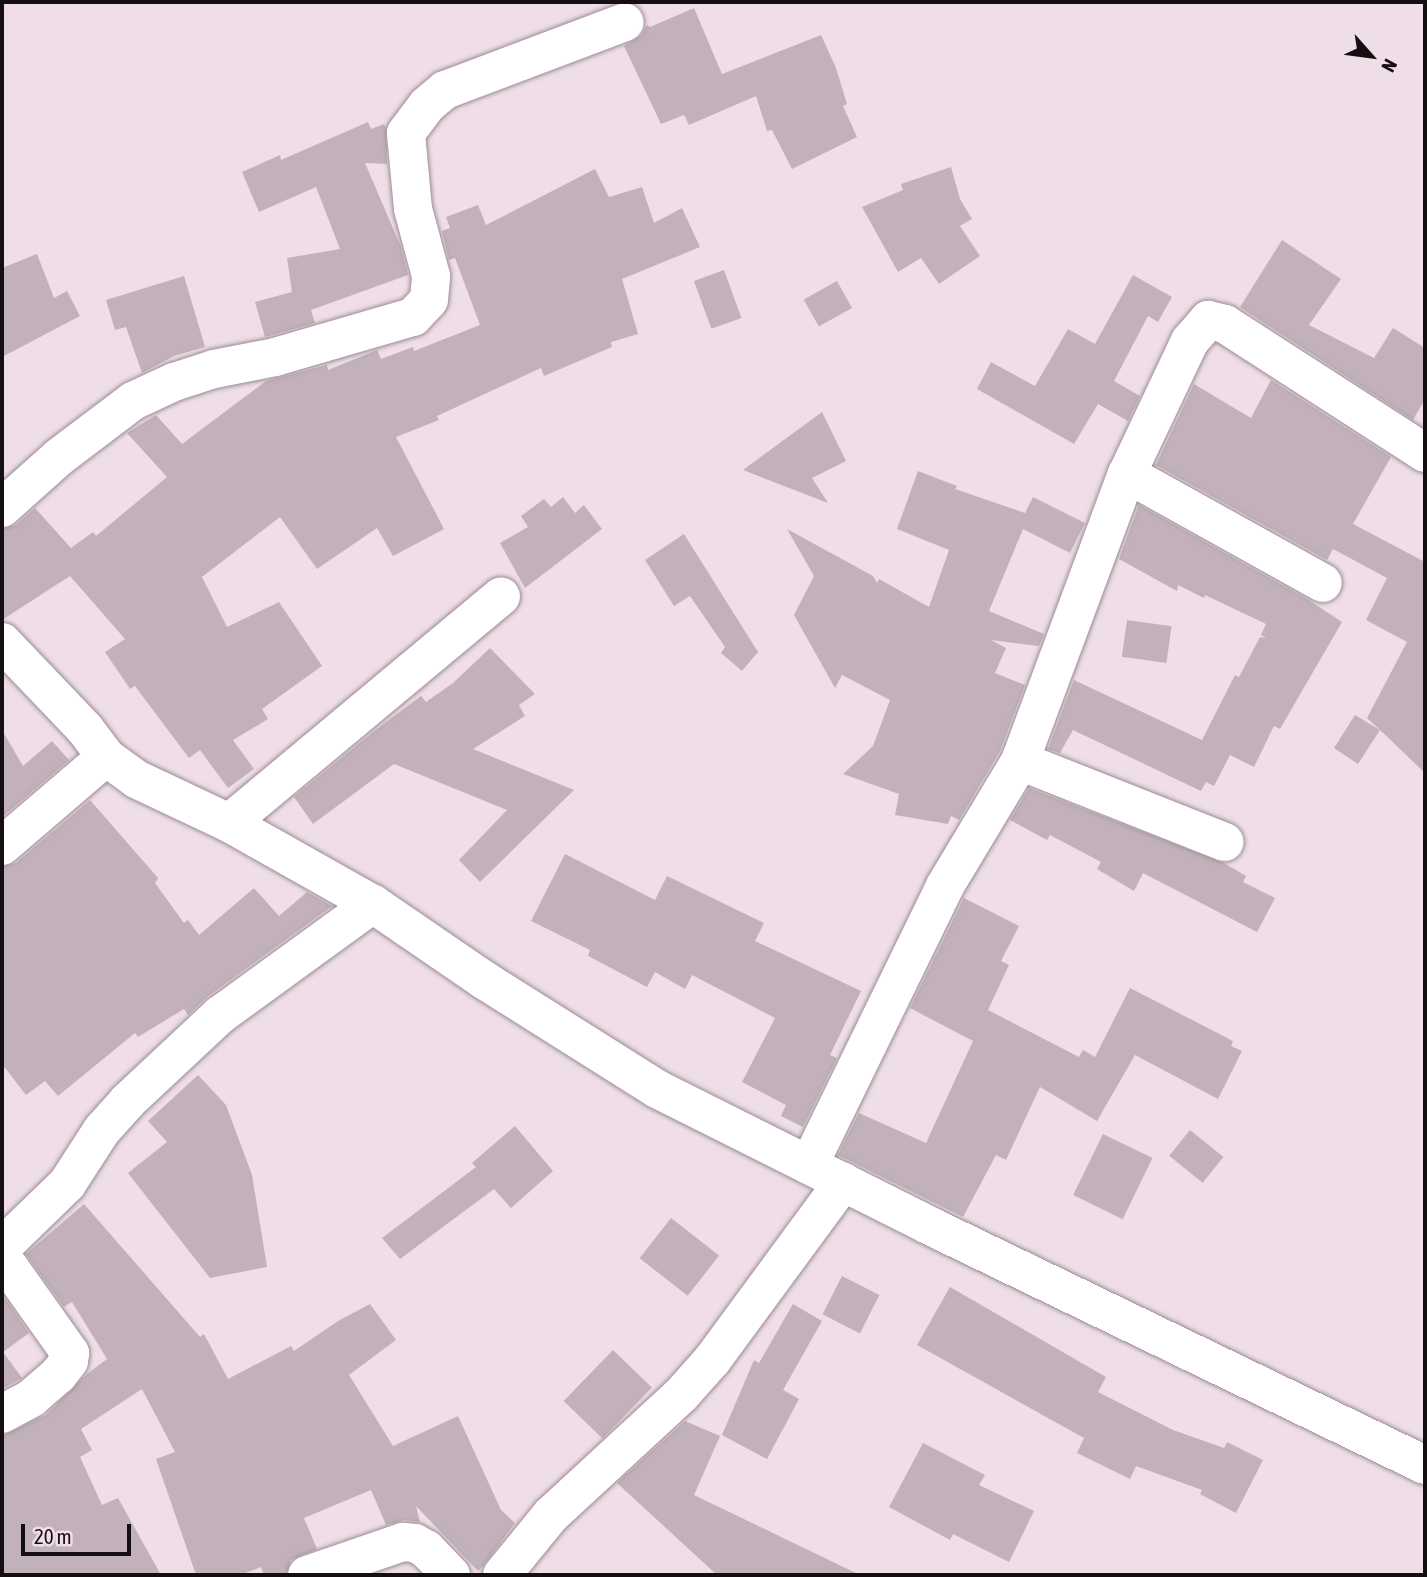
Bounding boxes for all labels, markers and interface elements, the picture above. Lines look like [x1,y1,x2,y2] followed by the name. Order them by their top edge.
[1336,21,1406,91] north arrow
[1377,56,1402,76] text: N
[24,1510,135,1554] scale bar
[34,1524,72,1548] text: 20 m

